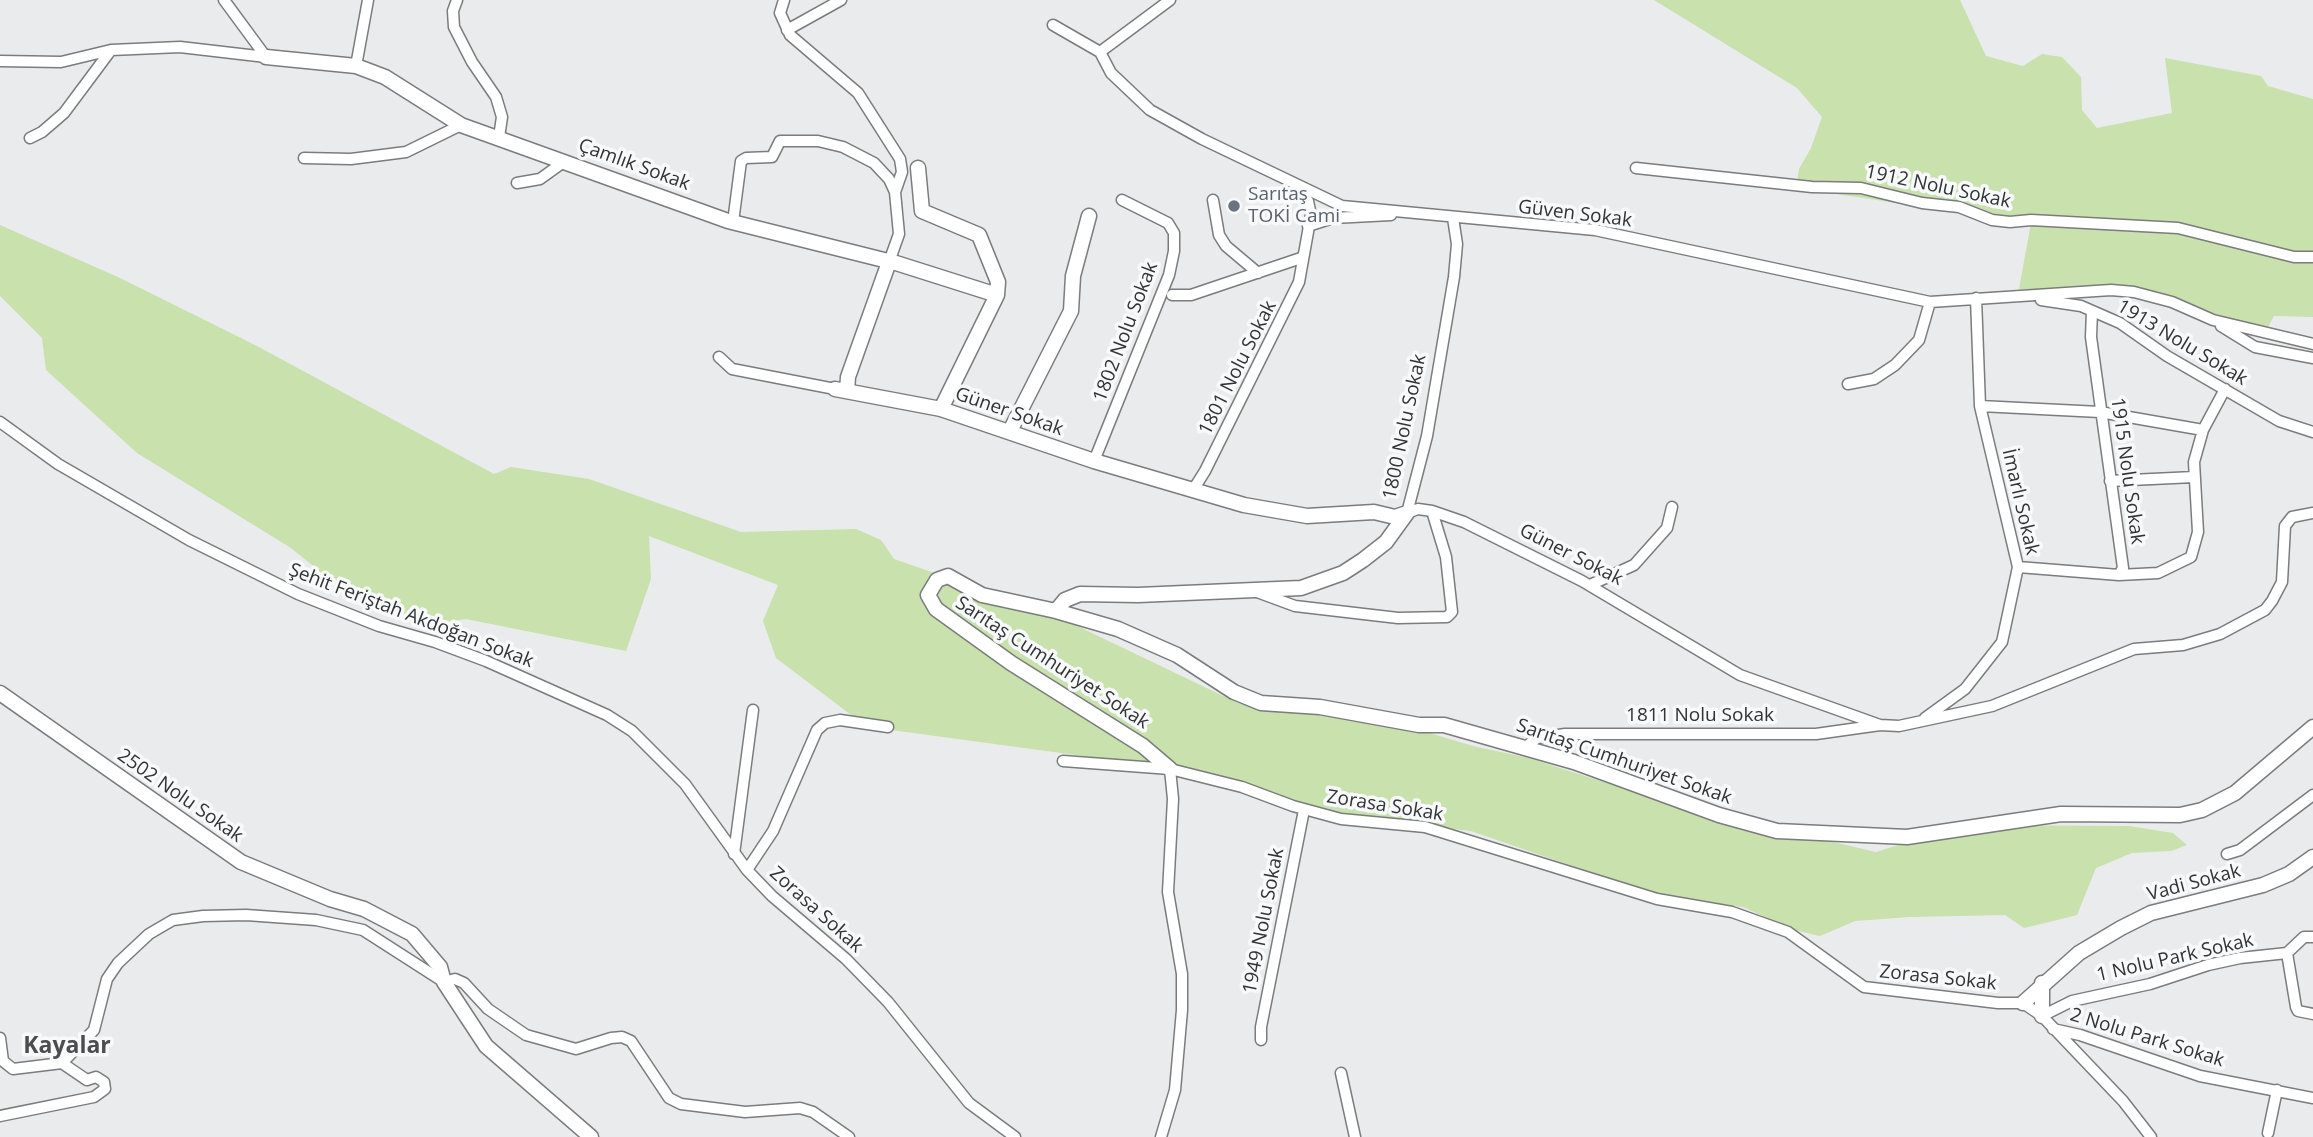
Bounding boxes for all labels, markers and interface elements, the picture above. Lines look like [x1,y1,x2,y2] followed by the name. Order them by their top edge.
[575,134,693,196] street label: Çamlık Sokak
[1863,160,2013,214] street label: 1912 Nolu Sokak
[1248,184,1340,228] place label: Sarıtaş TOKİ Cami
[1517,196,1633,232] street label: Güven Sokak
[1226,198,1242,214] marker: Sarıtaş TOKİ Cami
[1089,259,1163,405] street label: 1802 Nolu Sokak
[2113,295,2251,391] street label: 1913 Nolu Sokak
[1194,297,1282,439] street label: 1801 Nolu Sokak
[1378,352,1432,502] street label: 1800 Nolu Sokak
[952,383,1066,441] street label: Güner Sokak
[2105,396,2149,546] street label: 1915 Nolu Sokak
[1997,447,2043,557] street label: İmarlı Sokak
[1516,519,1626,591] street label: Güner Sokak
[285,559,537,673] street label: Şehit Feriştah Akdoğan Sokak
[951,592,1153,734] street label: Sarıtaş Cumhuriyet Sokak
[1626,705,1774,727] street label: 1811 Nolu Sokak
[1513,714,1735,810] street label: Sarıtaş Cumhuriyet Sokak
[113,744,247,848] street label: 2502 Nolu Sokak
[1325,786,1445,826] street label: Zorasa Sokak
[1239,846,1289,996] street label: 1949 Nolu Sokak
[2145,860,2243,906] street label: Vadi Sokak
[765,862,867,958] street label: Zorasa Sokak
[2095,929,2255,987] street label: 1 Nolu Park Sokak
[1878,961,1998,995] street label: Zorasa Sokak
[2067,1004,2227,1072] street label: 2 Nolu Park Sokak
[23,1032,111,1060] district label: Kayalar

